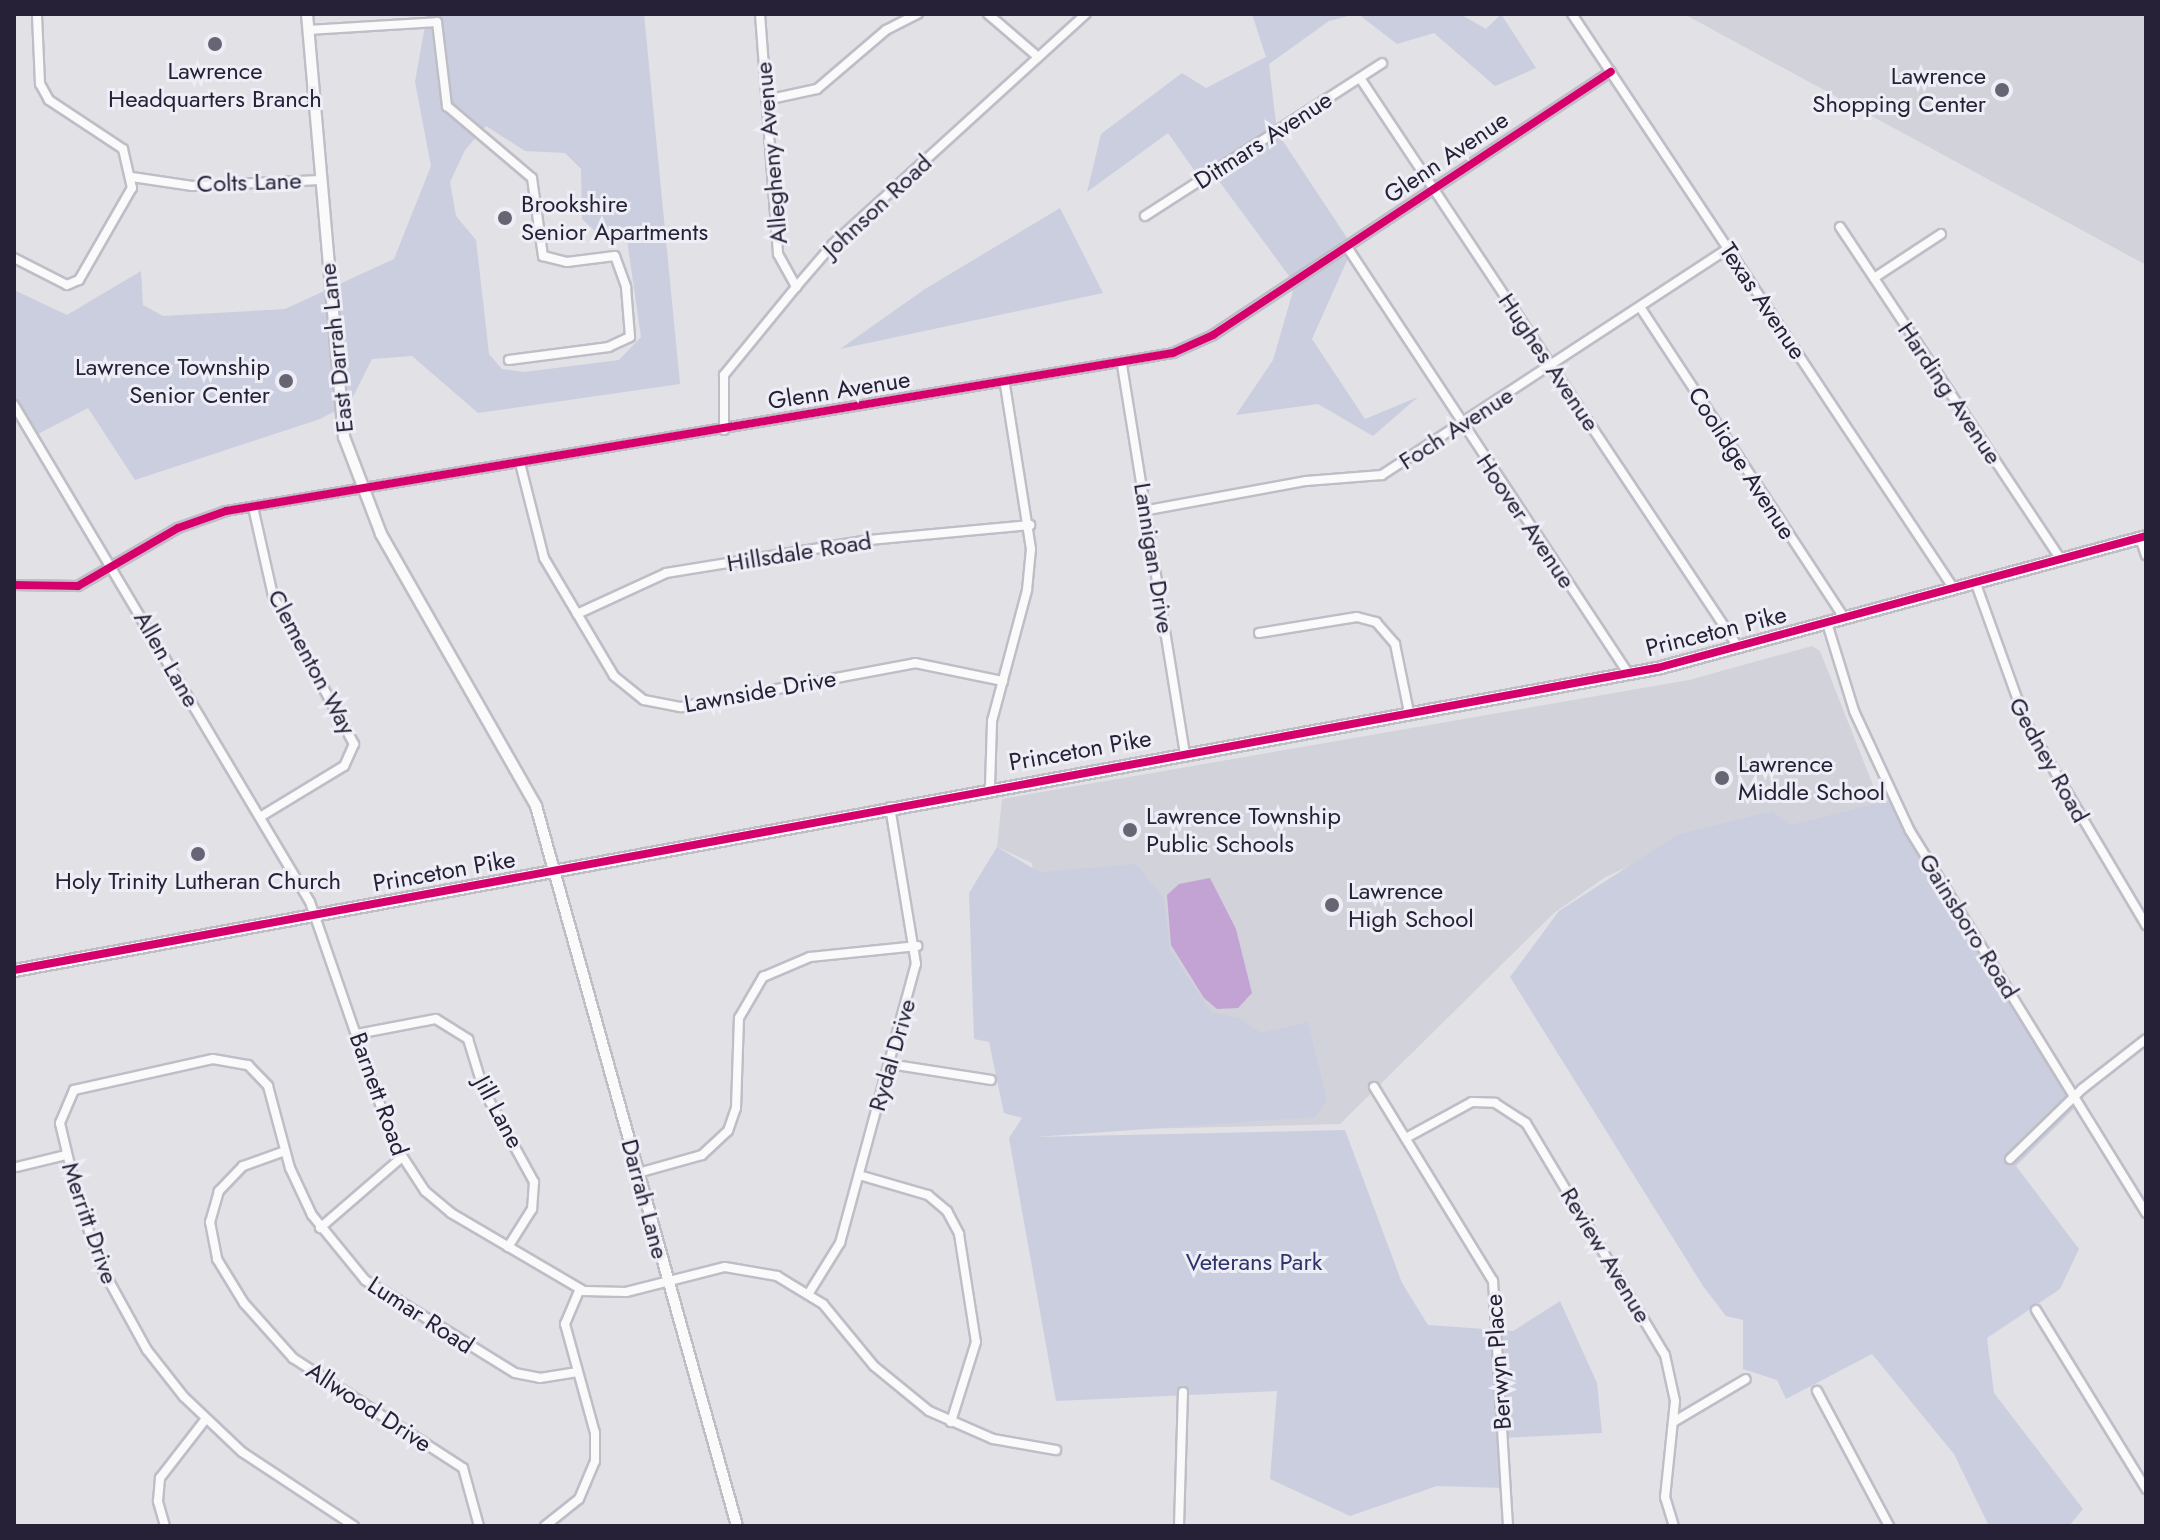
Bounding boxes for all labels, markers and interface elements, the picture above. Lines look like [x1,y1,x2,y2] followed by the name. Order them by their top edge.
[206,35,224,53] marker: Lawrence Headquarters Branch
[108,57,322,113] place label: Lawrence Headquarters Branch
[749,61,793,245] street label: Allegheny Avenue
[1812,62,1986,118] place label: Lawrence Shopping Center
[1993,81,2011,99] marker: Lawrence Shopping Center
[1189,85,1337,195] street label: Ditmars Avenue
[1378,105,1514,209] street label: Glenn Avenue
[817,148,937,264] street label: Johnson Road
[196,166,302,198] street label: Colts Lane
[521,190,708,246] place label: Brookshire Senior Apartments
[496,209,514,227] marker: Brookshire Senior Apartments
[1714,237,1812,365] street label: Texas Avenue
[313,262,359,434] street label: East Darrah Lane
[1492,288,1606,436] street label: Hughes Avenue
[1892,317,2008,469] street label: Harding Avenue
[75,353,270,409] place label: Lawrence Township Senior Center
[766,365,912,415] street label: Glenn Avenue
[277,372,295,390] marker: Lawrence Township Senior Center
[1393,380,1519,476] street label: Foch Avenue
[1682,381,1802,545] street label: Coolidge Avenue
[1471,448,1581,594] street label: Hoover Avenue
[1128,481,1180,635] street label: Lannigan Drive
[725,526,873,578] street label: Hillsdale Road
[262,585,362,739] street label: Clementon Way
[1643,600,1789,662] street label: Princeton Pike
[128,606,206,712] street label: Allen Lane
[682,663,838,719] street label: Lawnside Drive
[2003,692,2095,828] street label: Gedney Road
[1006,723,1154,777] street label: Princeton Pike
[1738,750,1885,806] place label: Lawrence Middle School
[1713,769,1731,787] marker: Lawrence Middle School
[1146,802,1341,858] place label: Lawrence Township Public Schools
[1121,821,1139,839] marker: Lawrence Township Public Schools
[370,844,518,898] street label: Princeton Pike
[189,845,207,863] marker: Holy Trinity Lutheran Church
[1913,848,2025,1004] street label: Gainsboro Road
[55,867,341,895] place label: Holy Trinity Lutheran Church
[1348,877,1474,933] place label: Lawrence High School
[1323,896,1341,914] marker: Lawrence High School
[862,996,922,1114] street label: Rydal Drive
[343,1029,415,1159] street label: Barnett Road
[468,1071,530,1153] street label: Jill Lane
[615,1136,675,1262] street label: Darrah Lane
[56,1158,124,1288] street label: Merritt Drive
[1554,1182,1658,1328] street label: Review Avenue
[1186,1248,1322,1276] park label: Veterans Park
[363,1270,479,1360] street label: Lumar Road
[1479,1293,1517,1431] street label: Berwyn Place
[301,1356,437,1458] street label: Allwood Drive

